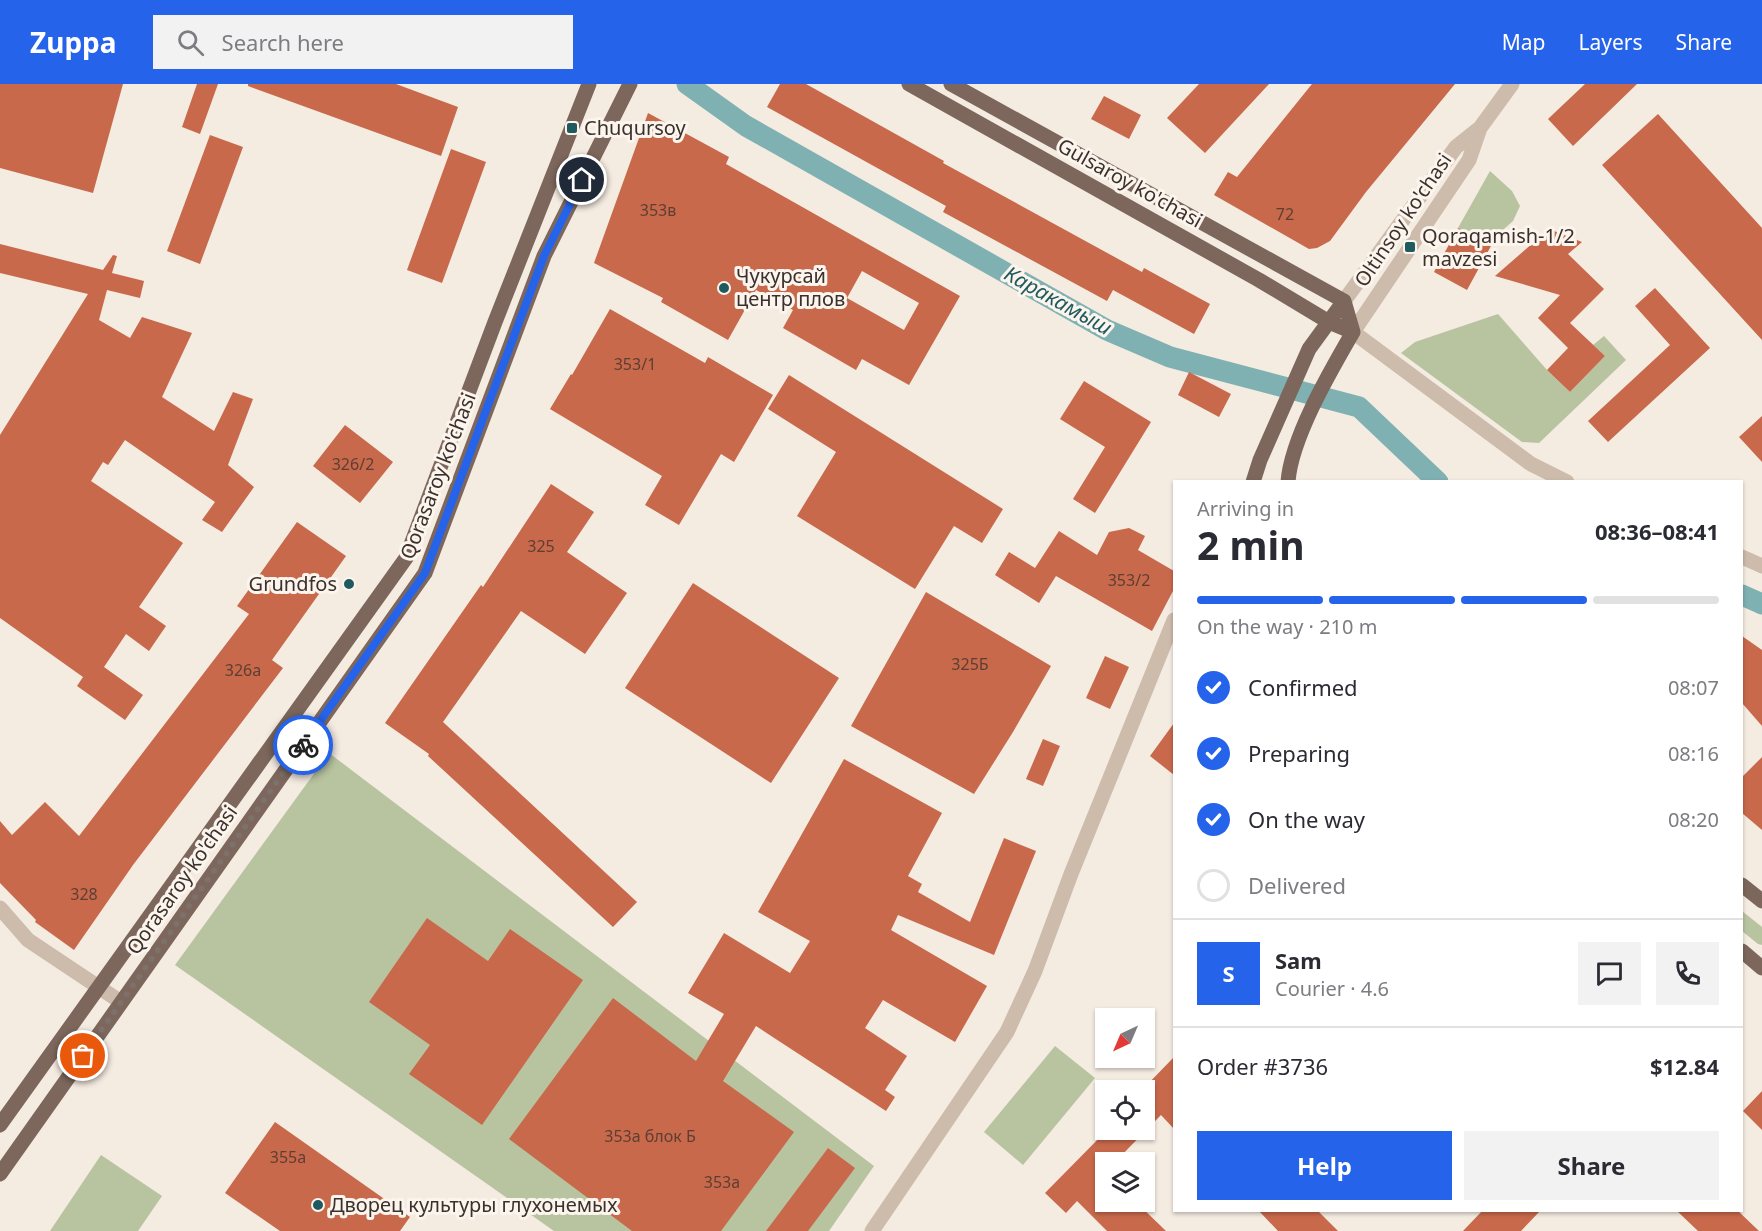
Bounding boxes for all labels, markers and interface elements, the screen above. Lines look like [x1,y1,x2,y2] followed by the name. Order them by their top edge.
[153,15,573,69] search box
[30,23,117,61] text: Zuppa
[174,26,207,59] icon: search
[222,27,344,57] text: Search here
[1502,28,1546,56] text: Map
[1579,28,1643,56] text: Layers
[1676,28,1732,56] text: Share
[584,114,687,141] place label: Chuqursoy
[565,121,579,135] marker: Chuqursoy
[1053,132,1207,234] street label: Gulsaroy ko'chasi
[1348,148,1457,292] street label: Oltinsoy ko'chasi
[556,154,607,205] pin
[565,163,598,196] icon: home
[640,199,676,221] house number: 353в
[1276,203,1294,225] house number: 72
[1422,222,1575,272] place label: Qoraqamish-1/2 mavzesi
[1403,240,1417,254] marker: Qoraqamish-1/2 mavzesi
[1000,259,1117,341] water label: Каракамыш
[736,262,845,312] place label: Чукурсай центр плов
[717,281,731,295] marker: Чукурсай центр плов
[614,353,656,375] house number: 353/1
[393,389,482,563] street label: Qorasaroy ko'chasi
[332,453,374,475] house number: 326/2
[1197,495,1294,522] text: Arriving in
[1595,516,1719,546] text: 08:36–08:41
[1197,518,1304,571] text: 2 min
[527,535,555,557] house number: 325
[1108,569,1150,591] house number: 353/2
[249,570,337,597] place label: Grundfos
[342,577,356,591] marker: Grundfos
[1197,613,1377,640] text: On the way · 210 m
[951,653,989,675] house number: 325Б
[225,659,261,681] house number: 326a
[1197,671,1230,704] icon: check
[1248,672,1358,702] text: Confirmed
[1668,674,1719,701] text: 08:07
[273,715,333,775] courier
[287,729,320,762] icon: bike
[1197,737,1230,770] icon: check
[1248,738,1350,768] text: Preparing
[1668,740,1719,767] text: 08:16
[120,800,243,960] street label: Qorasaroy ko'chasi
[1197,803,1230,836] icon: check
[1248,804,1365,834] text: On the way
[1668,806,1719,833] text: 08:20
[1248,870,1346,900] text: Delivered
[70,883,98,905] house number: 328
[1578,942,1641,1005] button: chat
[1656,942,1719,1005] button: phone
[1275,945,1322,975] text: Sam
[1222,958,1235,988] text: S
[1275,975,1389,1002] text: Courier · 4.6
[1095,1008,1155,1068] north arrow
[1095,1008,1155,1212] map controls
[57,1030,108,1081] pin
[66,1039,99,1072] icon: bag
[1197,1051,1328,1081] text: Order #3736
[1650,1051,1719,1081] text: $12.84
[1095,1080,1155,1140] button: locate
[604,1125,696,1147] house number: 353а блок Б
[1197,1131,1452,1200] button: Help
[1464,1131,1719,1200] button: Share
[270,1146,306,1168] house number: 355a
[1095,1152,1155,1212] button: layers
[704,1171,740,1193] house number: 353а
[330,1191,618,1218] place label: Дворец культуры глухонемых
[311,1198,325,1212] marker: Дворец культуры глухонемых

